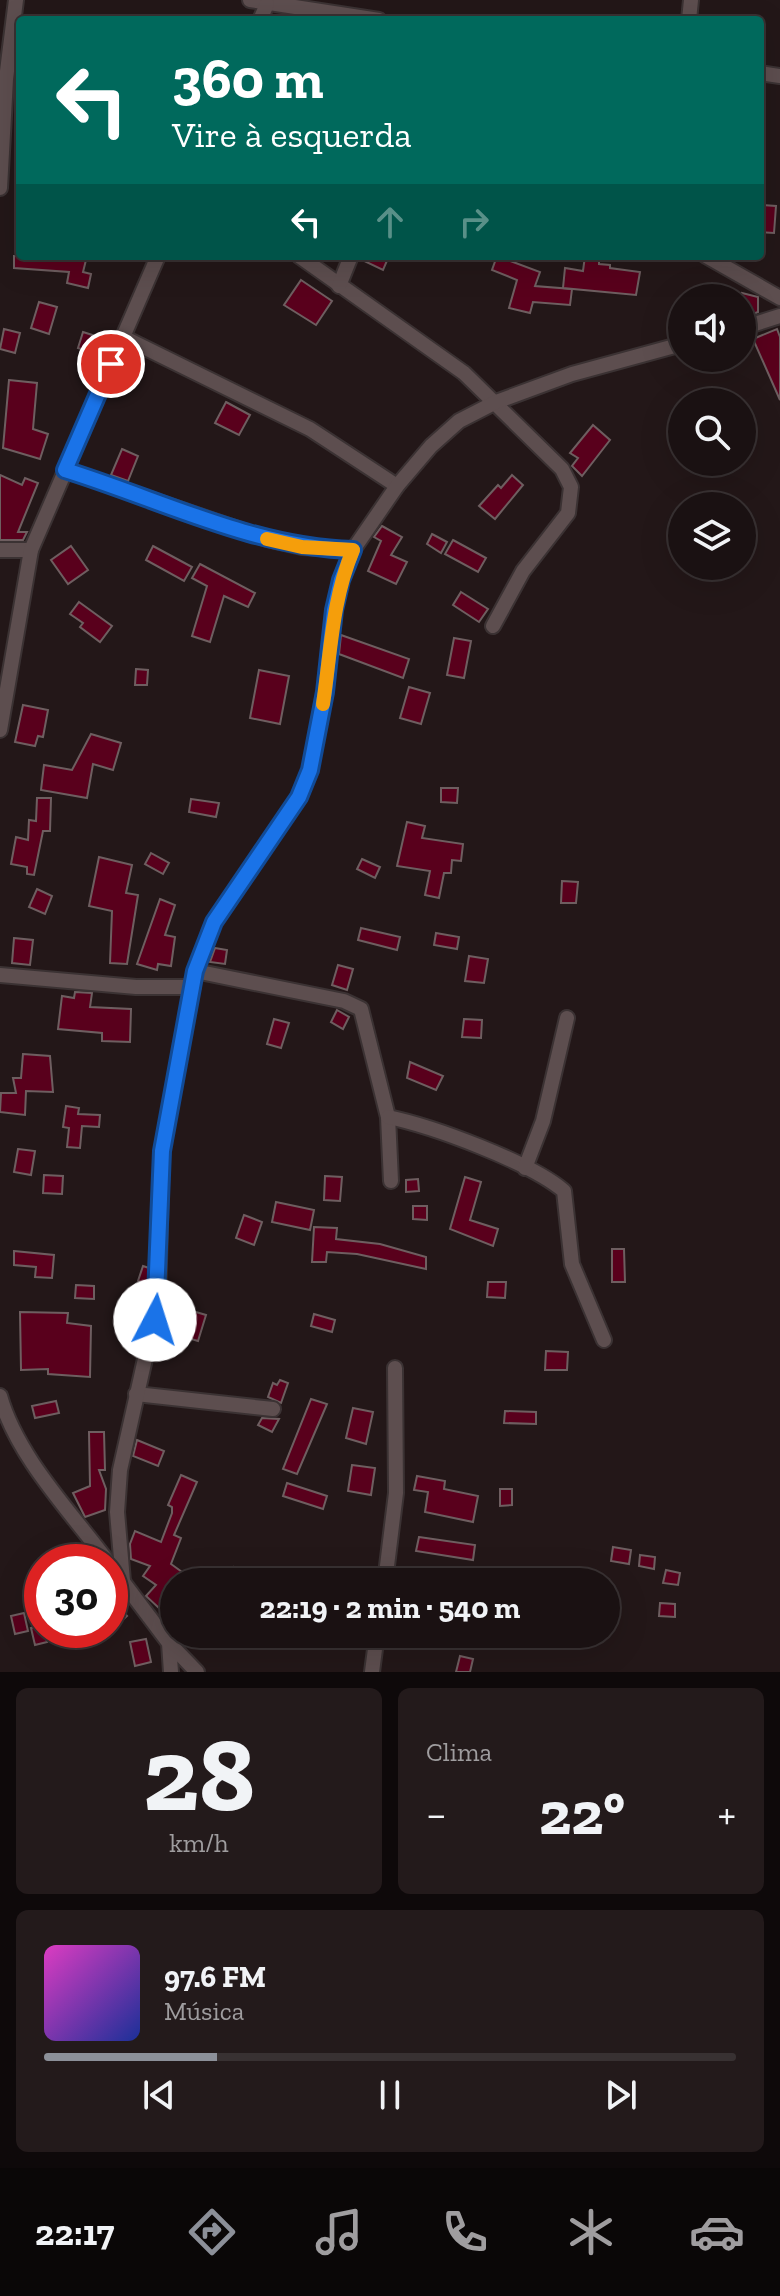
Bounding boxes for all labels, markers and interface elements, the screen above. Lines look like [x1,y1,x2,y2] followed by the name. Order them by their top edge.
[172,45,324,112] text: 360 m
[40,48,144,152] icon: left
[172,113,412,156] text: Vire à esquerda
[284,200,328,244] icon: left
[368,200,412,244] icon: ahead
[452,200,496,244] icon: right
[668,284,756,580] map controls
[668,284,756,372] button: sound
[77,330,145,398] pin
[89,342,133,386] icon: arrive
[668,388,756,476] button: search
[668,492,756,580] button: layers
[113,1278,197,1362] position arrow
[24,1544,128,1648] speed limit sign: 30
[260,1590,520,1626] text: 22:19 · 2 min · 540 m
[143,1712,255,1837] text: 28
[426,1736,492,1768] text: Clima
[539,1777,625,1849] text: 22°
[426,1787,447,1840] text: −
[717,1787,736,1840] text: +
[169,1827,229,1859] text: km/h
[164,1959,266,1995] text: 97.6 FM
[164,1995,244,2027] text: Música
[137,2073,181,2117] icon: previous
[368,2073,412,2117] icon: pause
[599,2073,643,2117] icon: next
[184,2204,240,2260] icon: directions
[311,2204,367,2260] icon: music
[437,2204,493,2260] icon: phone
[563,2204,619,2260] icon: climate
[689,2204,745,2260] icon: car
[35,2211,114,2254] text: 22:17

